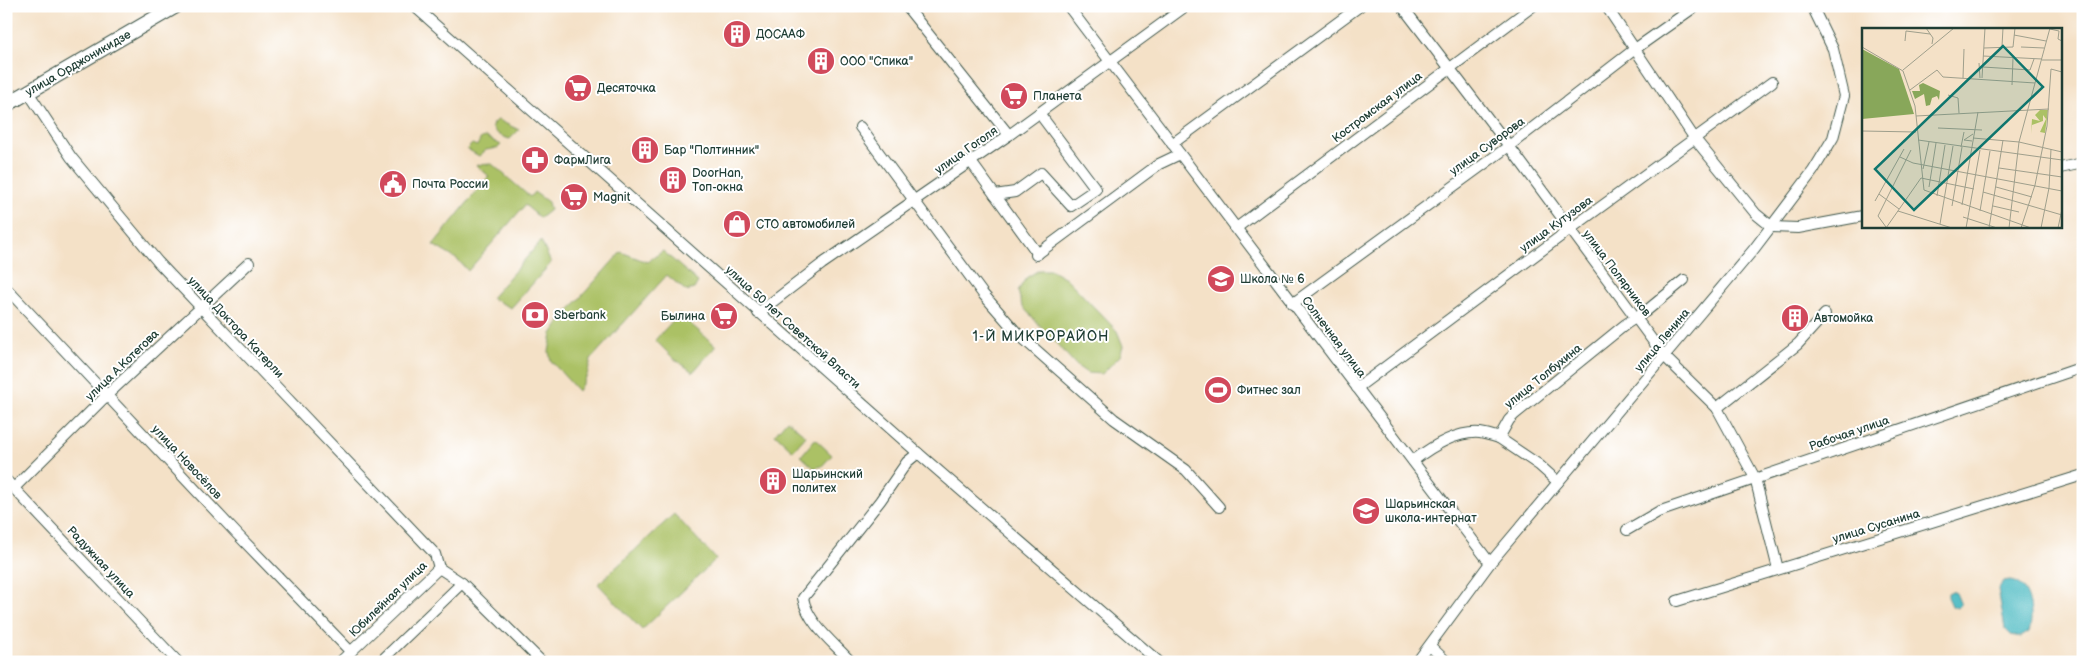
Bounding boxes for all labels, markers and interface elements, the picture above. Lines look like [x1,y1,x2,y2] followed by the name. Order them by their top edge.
[722,19,752,49] building icon: ДОСААФ
[23,27,134,100] street label: улица Орджоникидзе
[756,27,805,42] place label: ДОСААФ
[1862,28,2062,228] inset map
[806,46,836,76] building icon: ООО "Спика"
[840,54,913,69] place label: ООО "Спика"
[1329,69,1425,146] street label: Костромская улица
[563,73,593,103] supermarket icon: Десяточка
[597,81,656,96] place label: Десяточка
[999,81,1029,111] supermarket icon: Планета
[1033,89,1082,104] place label: Планета
[1447,114,1528,179] street label: улица Суворова
[932,123,1001,178] street label: улица Гоголя
[630,135,660,165] building icon: Бар "Полтинник"
[664,143,759,158] place label: Бар "Полтинник"
[520,145,550,175] pharmacy icon: ФармЛига
[554,153,611,168] place label: ФармЛига
[658,165,688,195] building icon: DoorHan, Топ-окна
[692,166,743,195] place label: DoorHan, Топ-окна
[378,169,408,199] public building icon: Почта России
[412,177,488,192] place label: Почта России
[559,182,589,212] supermarket icon: Magnit
[593,190,631,205] place label: Magnit
[1517,193,1596,256] street label: улица Кутузова
[722,209,752,239] shop icon: СТО автомобилей
[756,217,855,232] place label: СТО автомобилей
[1579,227,1654,320] street label: улица Полярников
[722,263,863,392] street label: улица 50 лет Советской Власти
[1206,264,1236,294] school or university icon: Школа № 6
[1240,272,1305,287] place label: Школа № 6
[185,273,287,381] street label: улица Доктора Катерли
[1298,294,1369,381] street label: Солнечная улица
[520,300,550,330] bank icon: Sberbank
[709,301,739,331] supermarket icon: Былина
[1780,303,1810,333] building icon: Автомойка
[1632,306,1693,375] street label: улица Ленина
[554,308,606,323] place label: Sberbank
[661,309,705,324] place label: Былина
[1813,311,1873,326] place label: Автомойка
[83,327,162,404] street label: улица А.Котегова
[973,328,1109,345] district label: 1-Й МИКРОРАЙОН
[1502,341,1585,412] street label: улица Толбухина
[1203,375,1233,405] sports icon: Фитнес зал
[1237,383,1301,398] place label: Фитнес зал
[1807,413,1891,454] street label: Рабочая улица
[148,422,225,503] street label: улица Новосёлов
[758,466,788,496] building icon: Шарьинский политех
[792,467,863,496] place label: Шарьинский политех
[1351,496,1381,526] school or university icon: Шарьинская школа-интернат
[1385,497,1477,526] place label: Шарьинская школа-интернат
[1831,506,1922,547] street label: улица Сусанина
[63,523,138,601] street label: Радужная улица
[346,558,430,640] street label: Юбилейная улица

